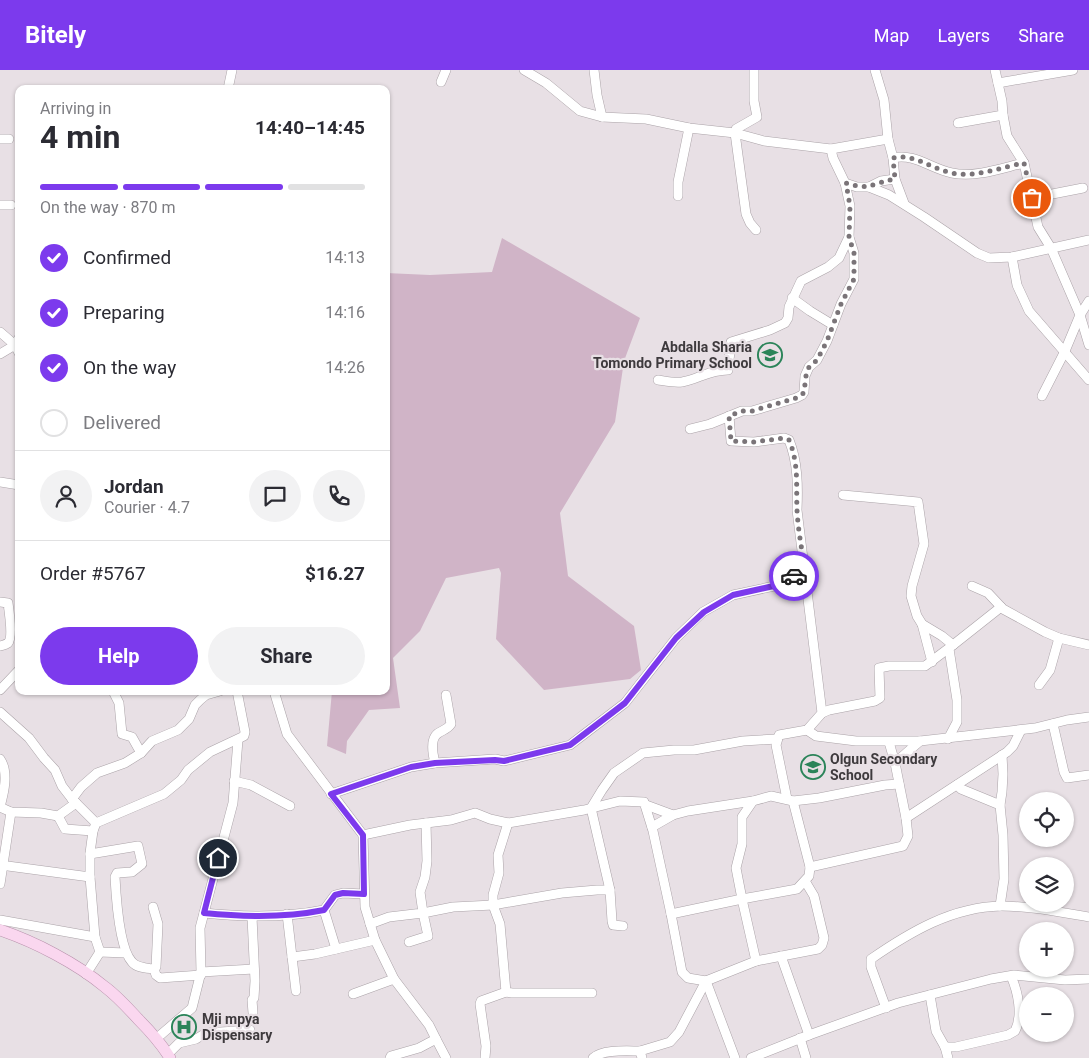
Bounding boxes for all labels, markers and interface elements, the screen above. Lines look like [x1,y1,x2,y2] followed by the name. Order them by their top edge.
[25,21,86,49] text: Bitely
[874,25,909,46] text: Map
[937,25,990,46] text: Layers
[1018,25,1064,46] text: Share
[40,99,111,118] text: Arriving in
[255,116,365,139] text: 14:40–14:45
[40,118,120,156] text: 4 min
[1011,177,1053,219] pin
[1018,184,1046,212] icon: bag
[40,198,176,217] text: On the way · 870 m
[40,244,68,272] icon: check
[83,246,171,269] text: Confirmed
[325,248,365,267] text: 14:13
[40,299,68,327] icon: check
[83,301,165,324] text: Preparing
[325,303,365,322] text: 14:16
[593,339,752,371] place label: Abdalla Sharia Tomondo Primary School
[757,342,783,368] school or university icon: Abdalla Sharia Tomondo Primary School
[40,354,68,382] icon: check
[83,356,176,379] text: On the way
[325,358,365,377] text: 14:26
[83,411,161,434] text: Delivered
[40,470,92,522] button: person
[249,470,301,522] button: chat
[313,470,365,522] button: phone
[104,475,164,498] text: Jordan
[104,498,190,517] text: Courier · 4.7
[769,551,819,601] courier
[40,562,146,585] text: Order #5767
[305,562,365,585] text: $16.27
[780,562,808,590] icon: car
[40,627,198,685] button: Help
[208,627,365,685] button: Share
[830,751,938,783] place label: Olgun Secondary School
[800,754,826,780] school or university icon: Olgun Secondary School
[1019,792,1074,1042] map controls
[1019,792,1074,847] button: locate
[197,837,239,879] pin
[204,844,232,872] icon: home
[1019,857,1074,912] button: layers
[1019,922,1074,977] button: +
[1019,987,1074,1042] button: −
[202,1011,273,1043] place label: Mji mpya Dispensary
[171,1014,197,1040] hospital icon: Mji mpya Dispensary

